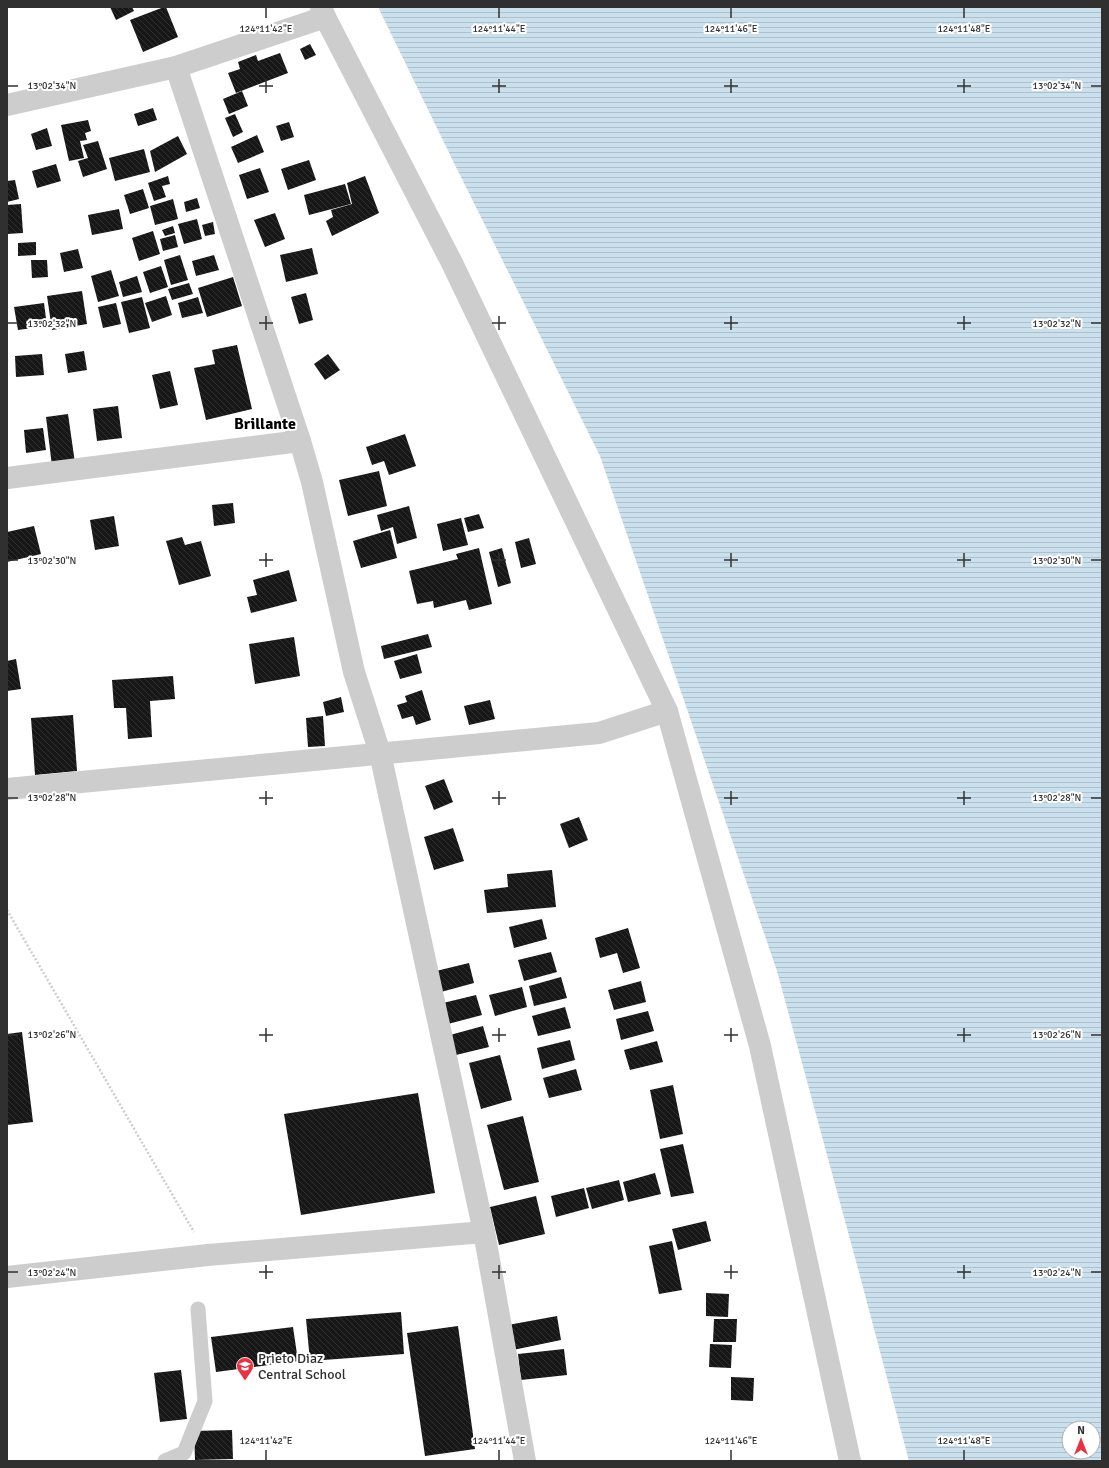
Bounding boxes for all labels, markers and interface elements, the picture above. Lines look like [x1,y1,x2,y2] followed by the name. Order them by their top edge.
[239,23,293,35] text: 124°11'42"E
[472,23,526,35] text: 124°11'44"E
[704,23,758,35] text: 124°11'46"E
[937,23,991,35] text: 124°11'48"E
[28,80,76,92] text: 13°02'34"N
[1033,80,1081,92] text: 13°02'34"N
[28,318,76,330] text: 13°02'32"N
[1033,318,1081,330] text: 13°02'32"N
[234,414,296,434] district label: Brillante
[28,555,76,567] text: 13°02'30"N
[1033,555,1081,567] text: 13°02'30"N
[28,792,76,804] text: 13°02'28"N
[1033,792,1081,804] text: 13°02'28"N
[28,1029,76,1041] text: 13°02'26"N
[1033,1029,1081,1041] text: 13°02'26"N
[28,1267,76,1279] text: 13°02'24"N
[1033,1267,1081,1279] text: 13°02'24"N
[258,1350,346,1383] place label: Prieto Diaz Central School
[235,1356,255,1381] school or university icon: Prieto Diaz Central School
[1061,1420,1101,1460] north arrow
[1077,1424,1085,1437] text: N
[239,1435,293,1447] text: 124°11'42"E
[472,1435,526,1447] text: 124°11'44"E
[704,1435,758,1447] text: 124°11'46"E
[937,1435,991,1447] text: 124°11'48"E

